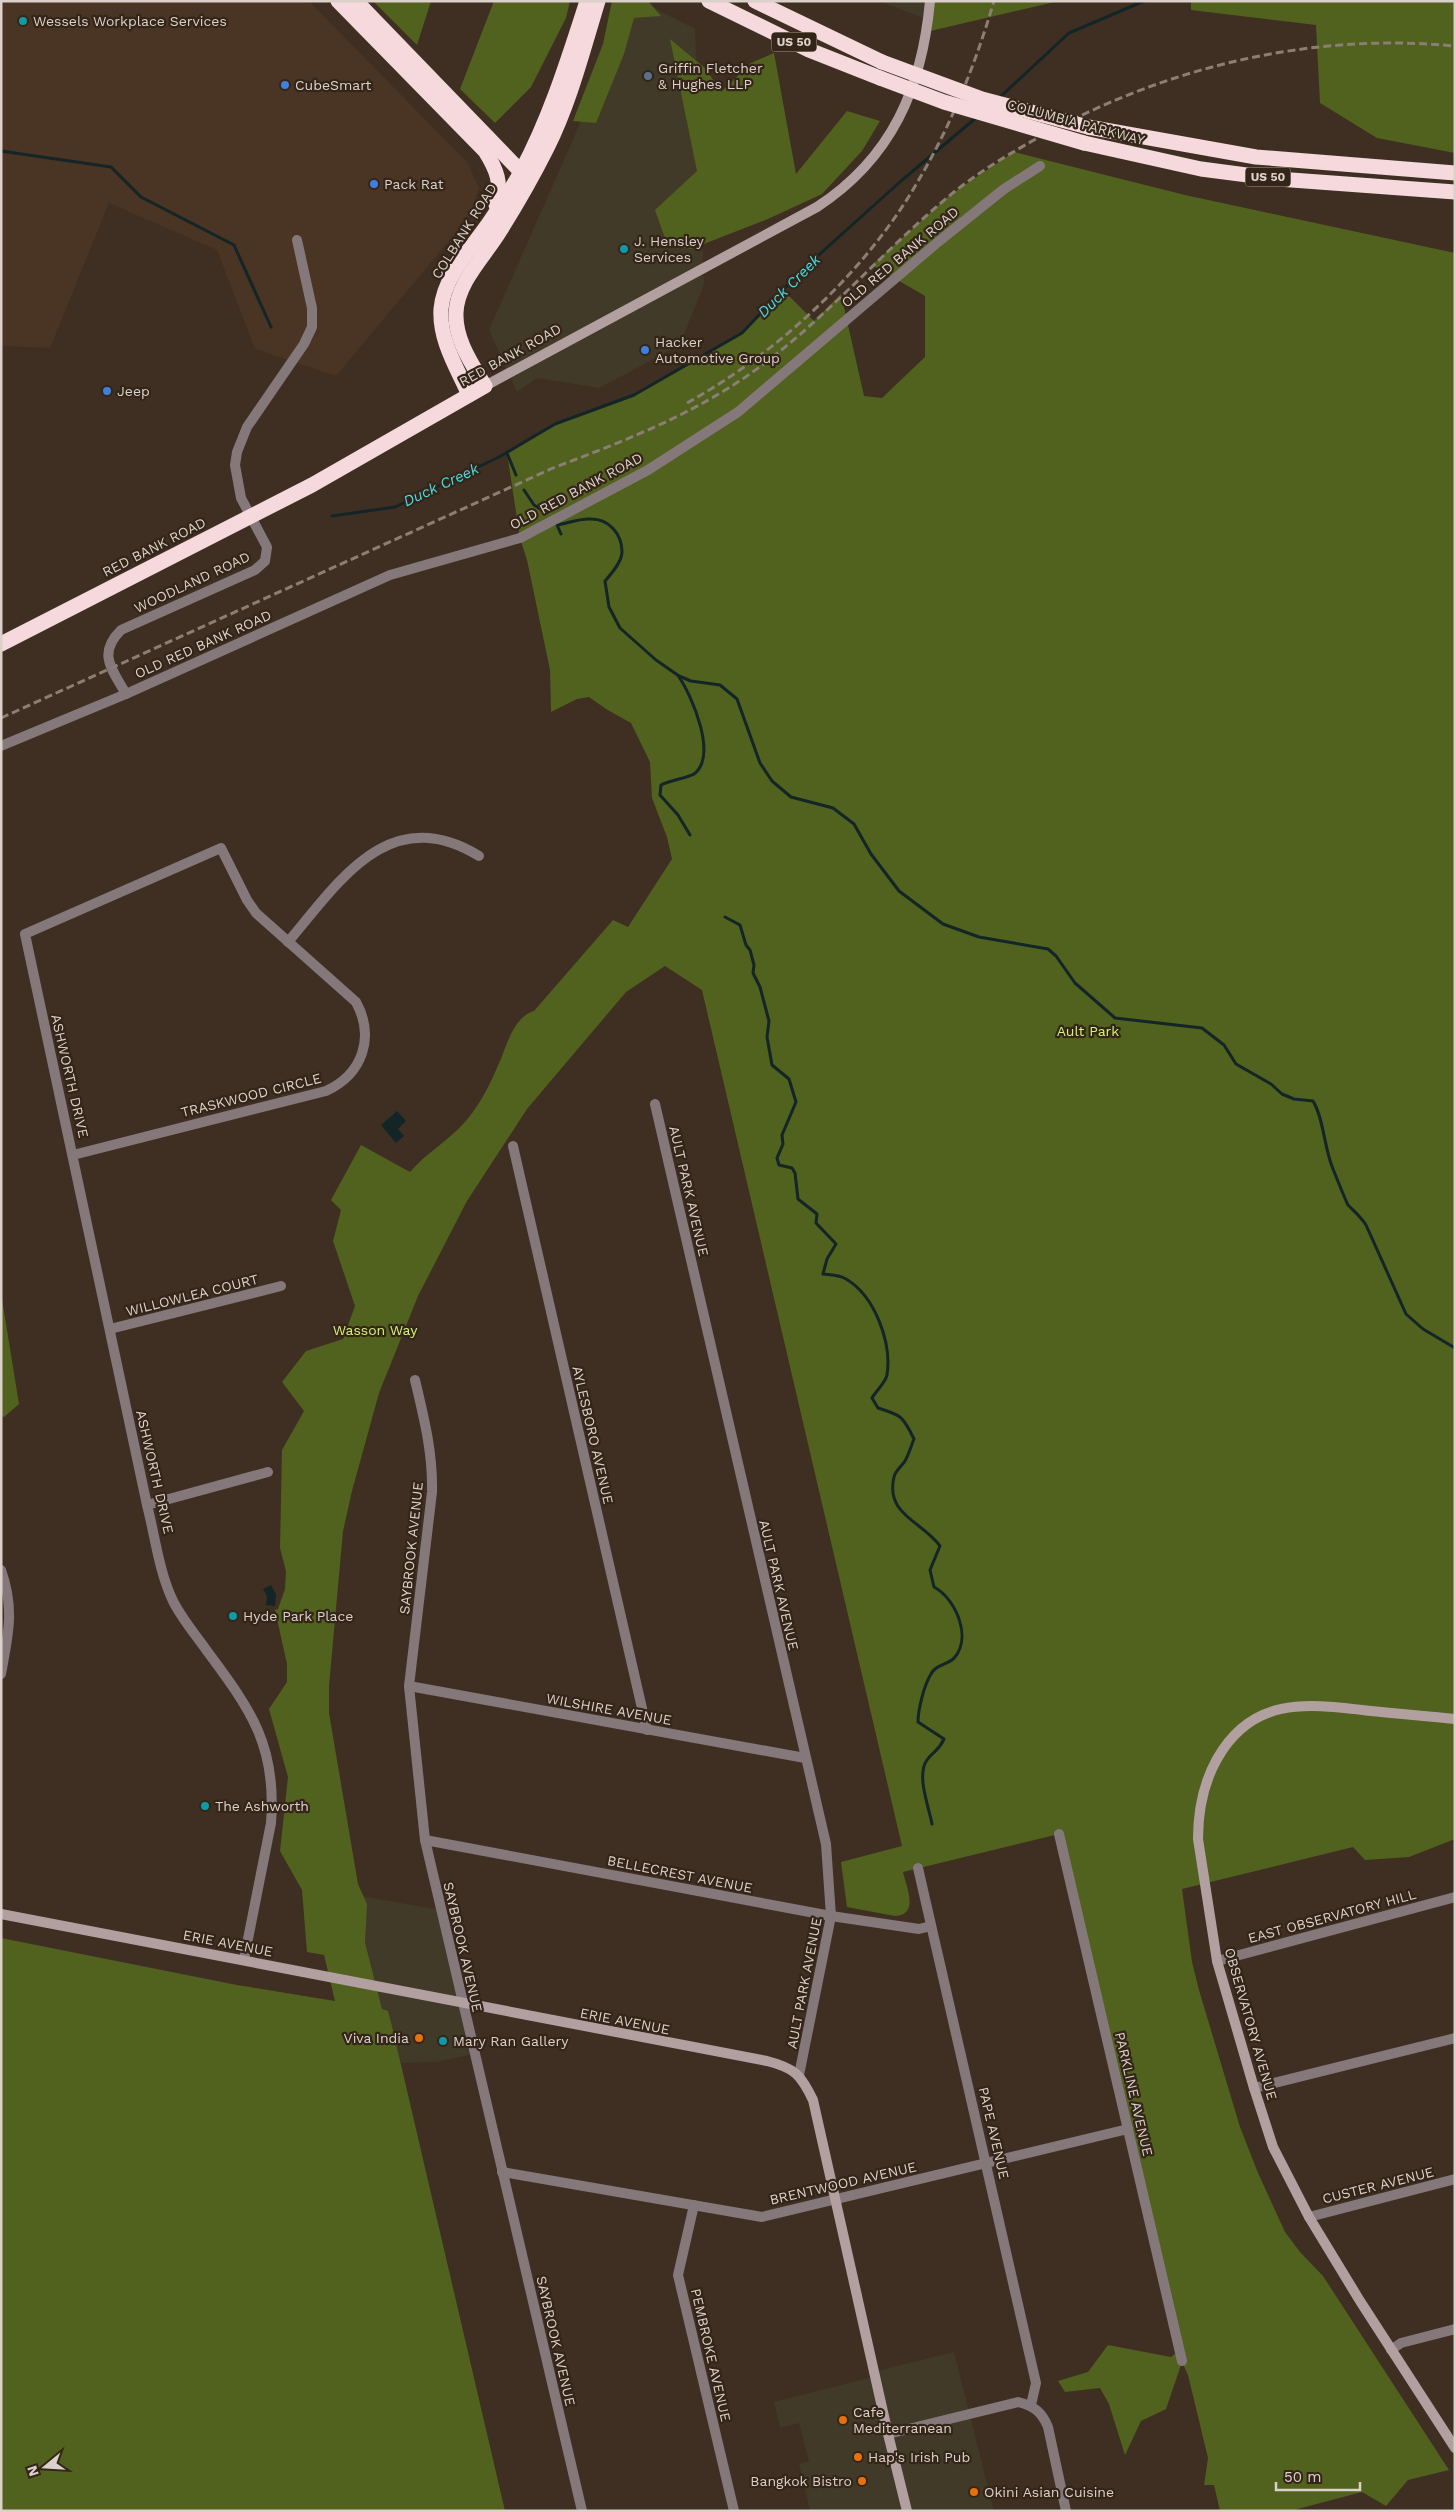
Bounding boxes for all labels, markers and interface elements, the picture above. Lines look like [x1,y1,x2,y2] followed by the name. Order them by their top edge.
[33,13,227,29] place label: Wessels Workplace Services
[17,15,29,27] marker: Wessels Workplace Services
[772,32,816,52] road number: US 50
[658,60,763,92] place label: Griffin Fletcher & Hughes LLP
[642,70,654,82] marker: Griffin Fletcher & Hughes LLP
[295,77,371,93] place label: CubeSmart
[279,79,291,91] marker: CubeSmart
[1006,96,1146,148] street label: COLUMBIA PARKWAY
[1246,168,1290,186] road number: US 50
[384,176,444,192] place label: Pack Rat
[368,178,380,190] marker: Pack Rat
[428,180,500,282] street label: COLBANK ROAD
[838,203,962,311] street label: OLD RED BANK ROAD
[634,233,704,265] place label: J. Hensley Services
[618,243,630,255] marker: J. Hensley Services
[754,250,825,321] water label: Duck Creek
[456,320,564,390] street label: RED BANK ROAD
[655,334,780,366] place label: Hacker Automotive Group
[639,344,651,356] marker: Hacker Automotive Group
[117,383,150,399] place label: Jeep
[101,385,113,397] marker: Jeep
[507,449,645,533] street label: OLD RED BANK ROAD
[400,459,482,510] water label: Duck Creek
[100,514,208,580] street label: RED BANK ROAD
[132,548,252,616] street label: WOODLAND ROAD
[132,607,274,681] street label: OLD RED BANK ROAD
[48,1013,92,1139] street label: ASHWORTH DRIVE
[1057,1023,1119,1039] park label: Ault Park
[179,1070,323,1120] street label: TRASKWOOD CIRCLE
[666,1124,712,1258] street label: AULT PARK AVENUE
[124,1271,260,1319] street label: WILLOWLEA COURT
[333,1322,418,1338] park label: Wasson Way
[569,1364,617,1506] street label: AYLESBORO AVENUE
[133,1409,177,1535] street label: ASHWORTH DRIVE
[396,1481,426,1615] street label: SAYBROOK AVENUE
[756,1518,802,1652] street label: AULT PARK AVENUE
[243,1608,353,1624] place label: Hyde Park Place
[227,1610,239,1622] marker: Hyde Park Place
[545,1690,673,1728] street label: WILSHIRE AVENUE
[215,1798,309,1814] place label: The Ashworth
[199,1800,211,1812] marker: The Ashworth
[606,1852,754,1896] street label: BELLECREST AVENUE
[440,1880,486,2014] street label: SAYBROOK AVENUE
[1246,1886,1418,1946] street label: EAST OBSERVATORY HILL
[783,1916,825,2050] street label: AULT PARK AVENUE
[182,1926,274,1960] street label: ERIE AVENUE
[1222,1946,1280,2102] street label: OBSERVATORY AVENUE
[579,2004,671,2038] street label: ERIE AVENUE
[344,2030,409,2046] place label: Viva India
[1112,2030,1156,2158] street label: PARKLINE AVENUE
[413,2032,425,2044] marker: Viva India
[453,2033,569,2049] place label: Mary Ran Gallery
[437,2035,449,2047] marker: Mary Ran Gallery
[976,2085,1012,2181] street label: PAPE AVENUE
[768,2158,918,2208] street label: BRENTWOOD AVENUE
[1321,2163,1436,2207] street label: CUSTER AVENUE
[533,2274,579,2408] street label: SAYBROOK AVENUE
[688,2287,734,2423] street label: PEMBROKE AVENUE
[853,2404,952,2436] place label: Cafe Mediterranean
[837,2414,849,2426] marker: Cafe Mediterranean
[20,2442,70,2492] north arrow
[868,2449,970,2465] place label: Hap's Irish Pub
[852,2451,864,2463] marker: Hap's Irish Pub
[1276,2460,1360,2492] scale bar
[23,2464,42,2478] text: N
[1284,2468,1321,2486] text: 50 m
[750,2473,852,2489] place label: Bangkok Bistro
[856,2475,868,2487] marker: Bangkok Bistro
[984,2484,1114,2500] place label: Okini Asian Cuisine
[968,2486,980,2498] marker: Okini Asian Cuisine

